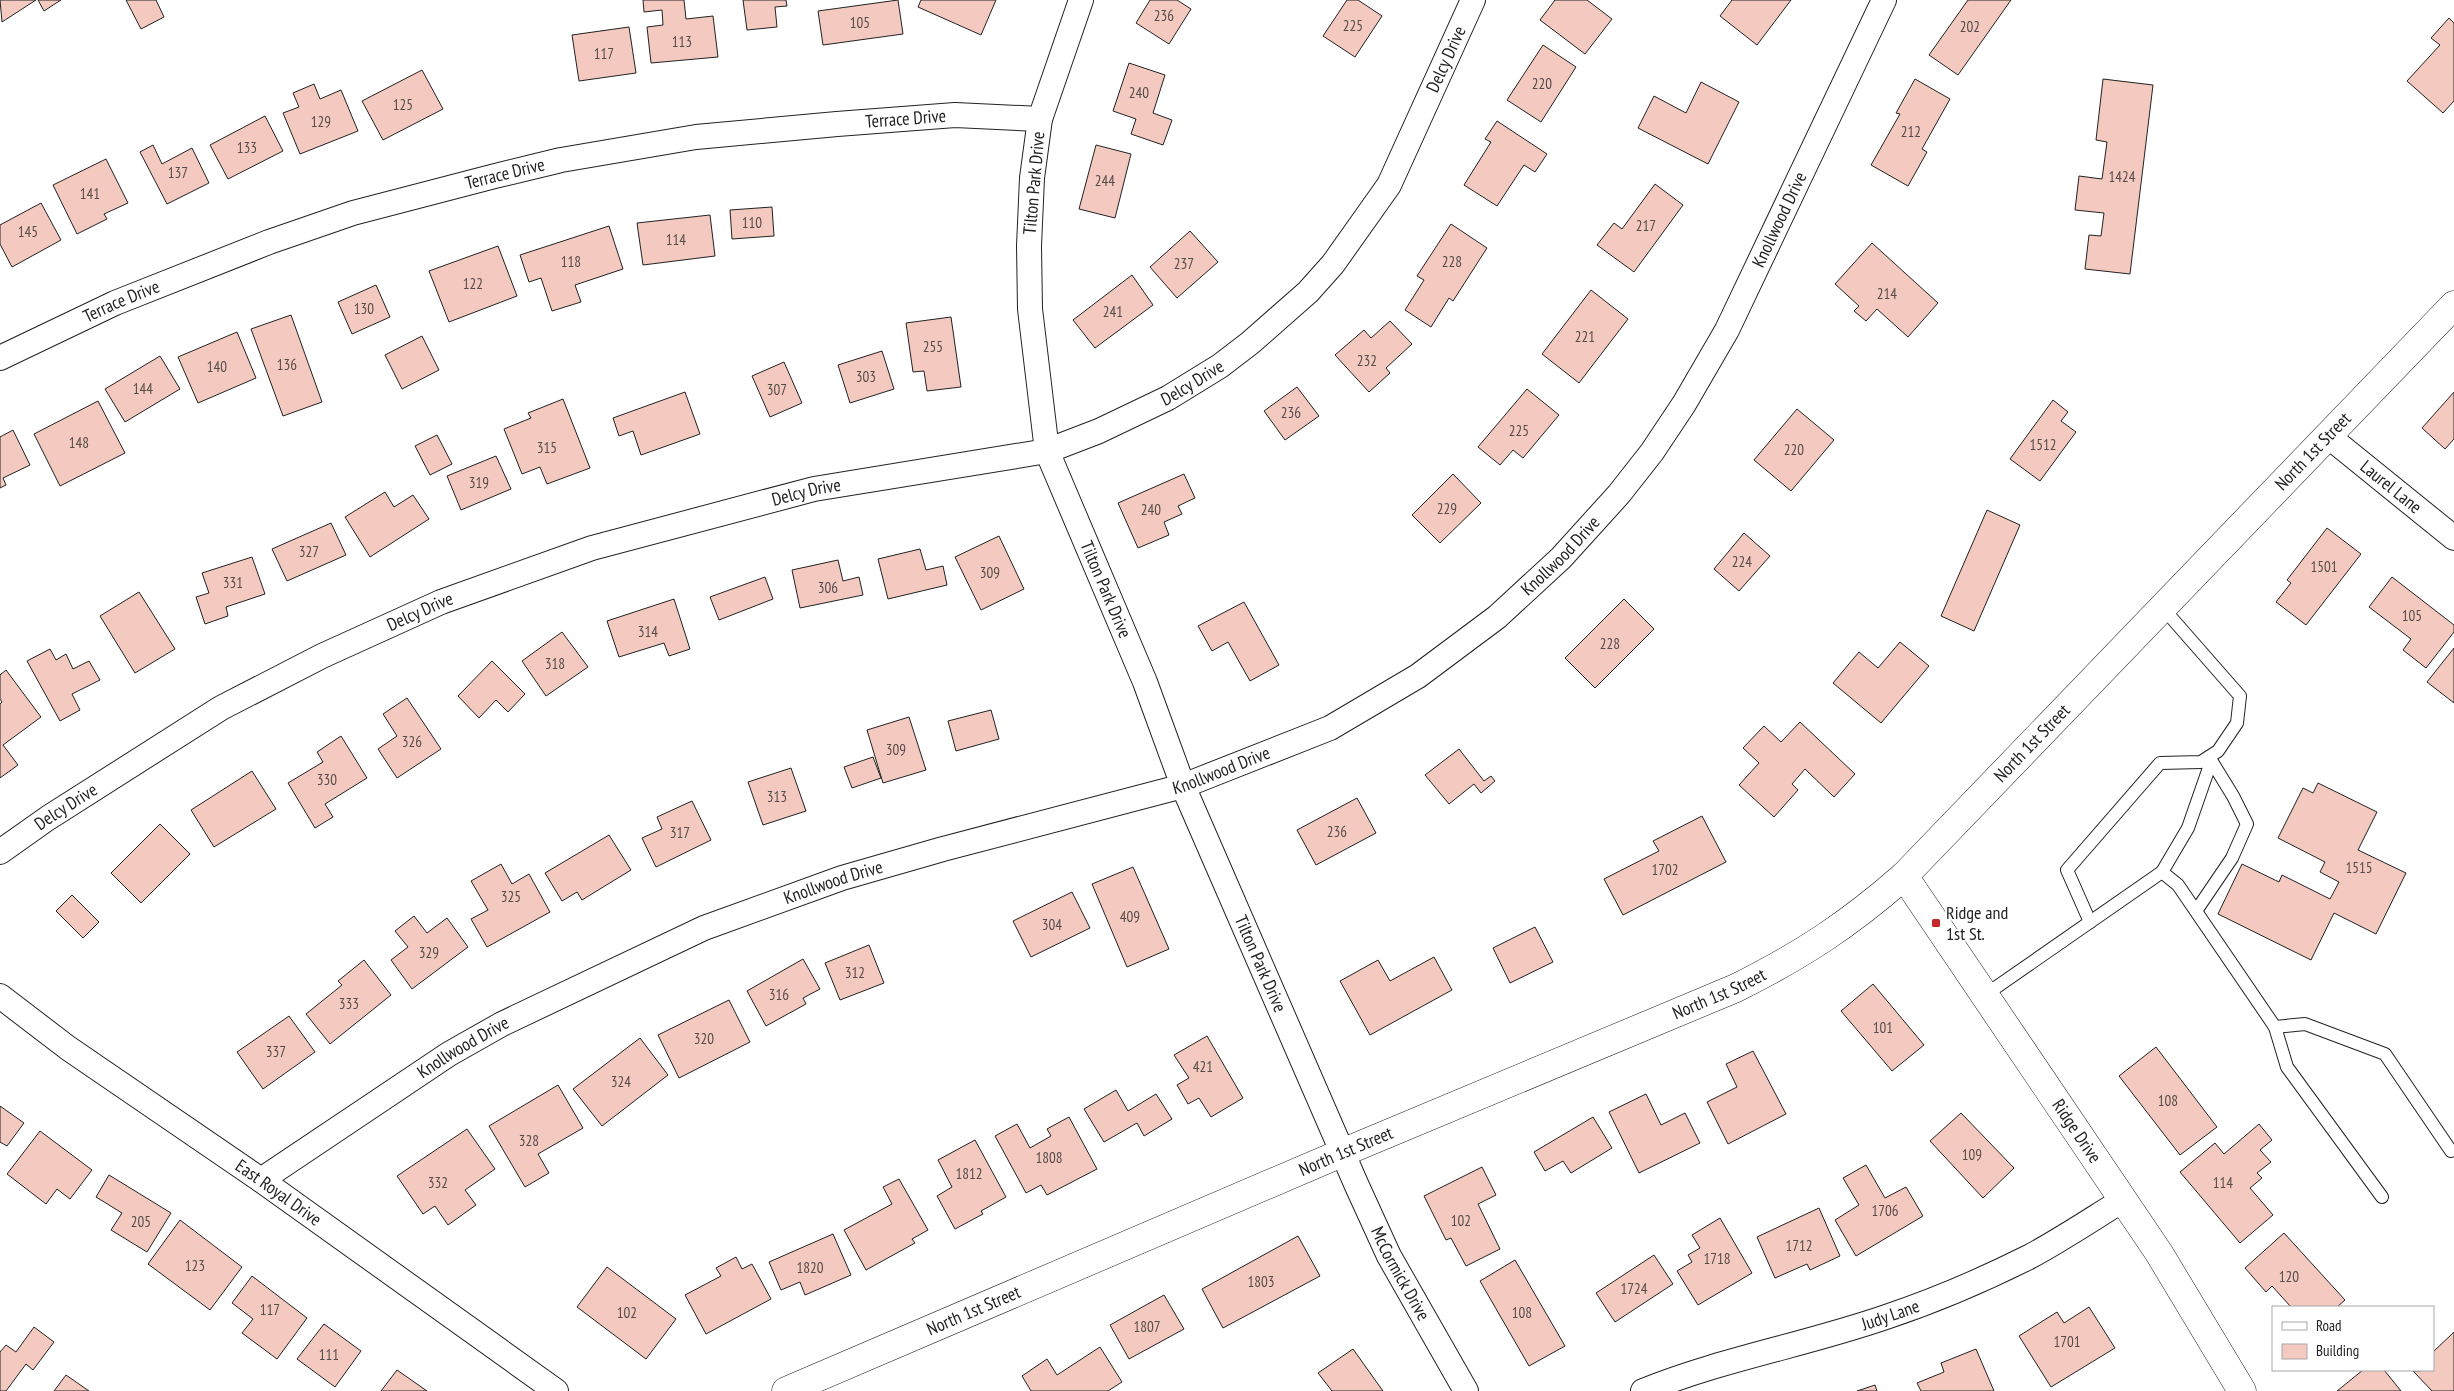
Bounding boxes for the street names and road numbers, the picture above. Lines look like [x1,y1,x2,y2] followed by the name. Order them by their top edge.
[1421,22,1471,96] street label: Delcy Drive
[864,104,947,133] street label: Terrace Drive
[1018,131,1049,235] street label: Tilton Park Drive
[463,152,547,194] street label: Terrace Drive
[1747,168,1812,271] street label: Knollwood Drive
[79,275,163,328] street label: Terrace Drive
[1157,354,1228,411] street label: Delcy Drive
[2270,407,2356,495] street label: North 1st Street
[2356,455,2427,518] street label: Laurel Lane
[769,473,842,511] street label: Delcy Drive
[1516,511,1605,600] street label: Knollwood Drive
[1075,537,1137,641] street label: Tilton Park Drive
[383,587,456,636] street label: Delcy Drive
[1989,699,2075,787] street label: North 1st Street
[1170,741,1273,799] street label: Knollwood Drive
[30,778,101,835] street label: Delcy Drive
[780,855,885,909] street label: Knollwood Drive
[1230,912,1292,1016] street label: Tilton Park Drive
[1669,963,1770,1024] street label: North 1st Street
[413,1010,512,1083] street label: Knollwood Drive
[2047,1095,2107,1167] street label: Ridge Drive
[1295,1121,1396,1181] street label: North 1st Street
[231,1154,326,1231] street label: East Royal Drive
[1366,1223,1435,1324] street label: McCormick Drive
[923,1280,1024,1340] street label: North 1st Street
[1858,1294,1923,1336] street label: Judy Lane

